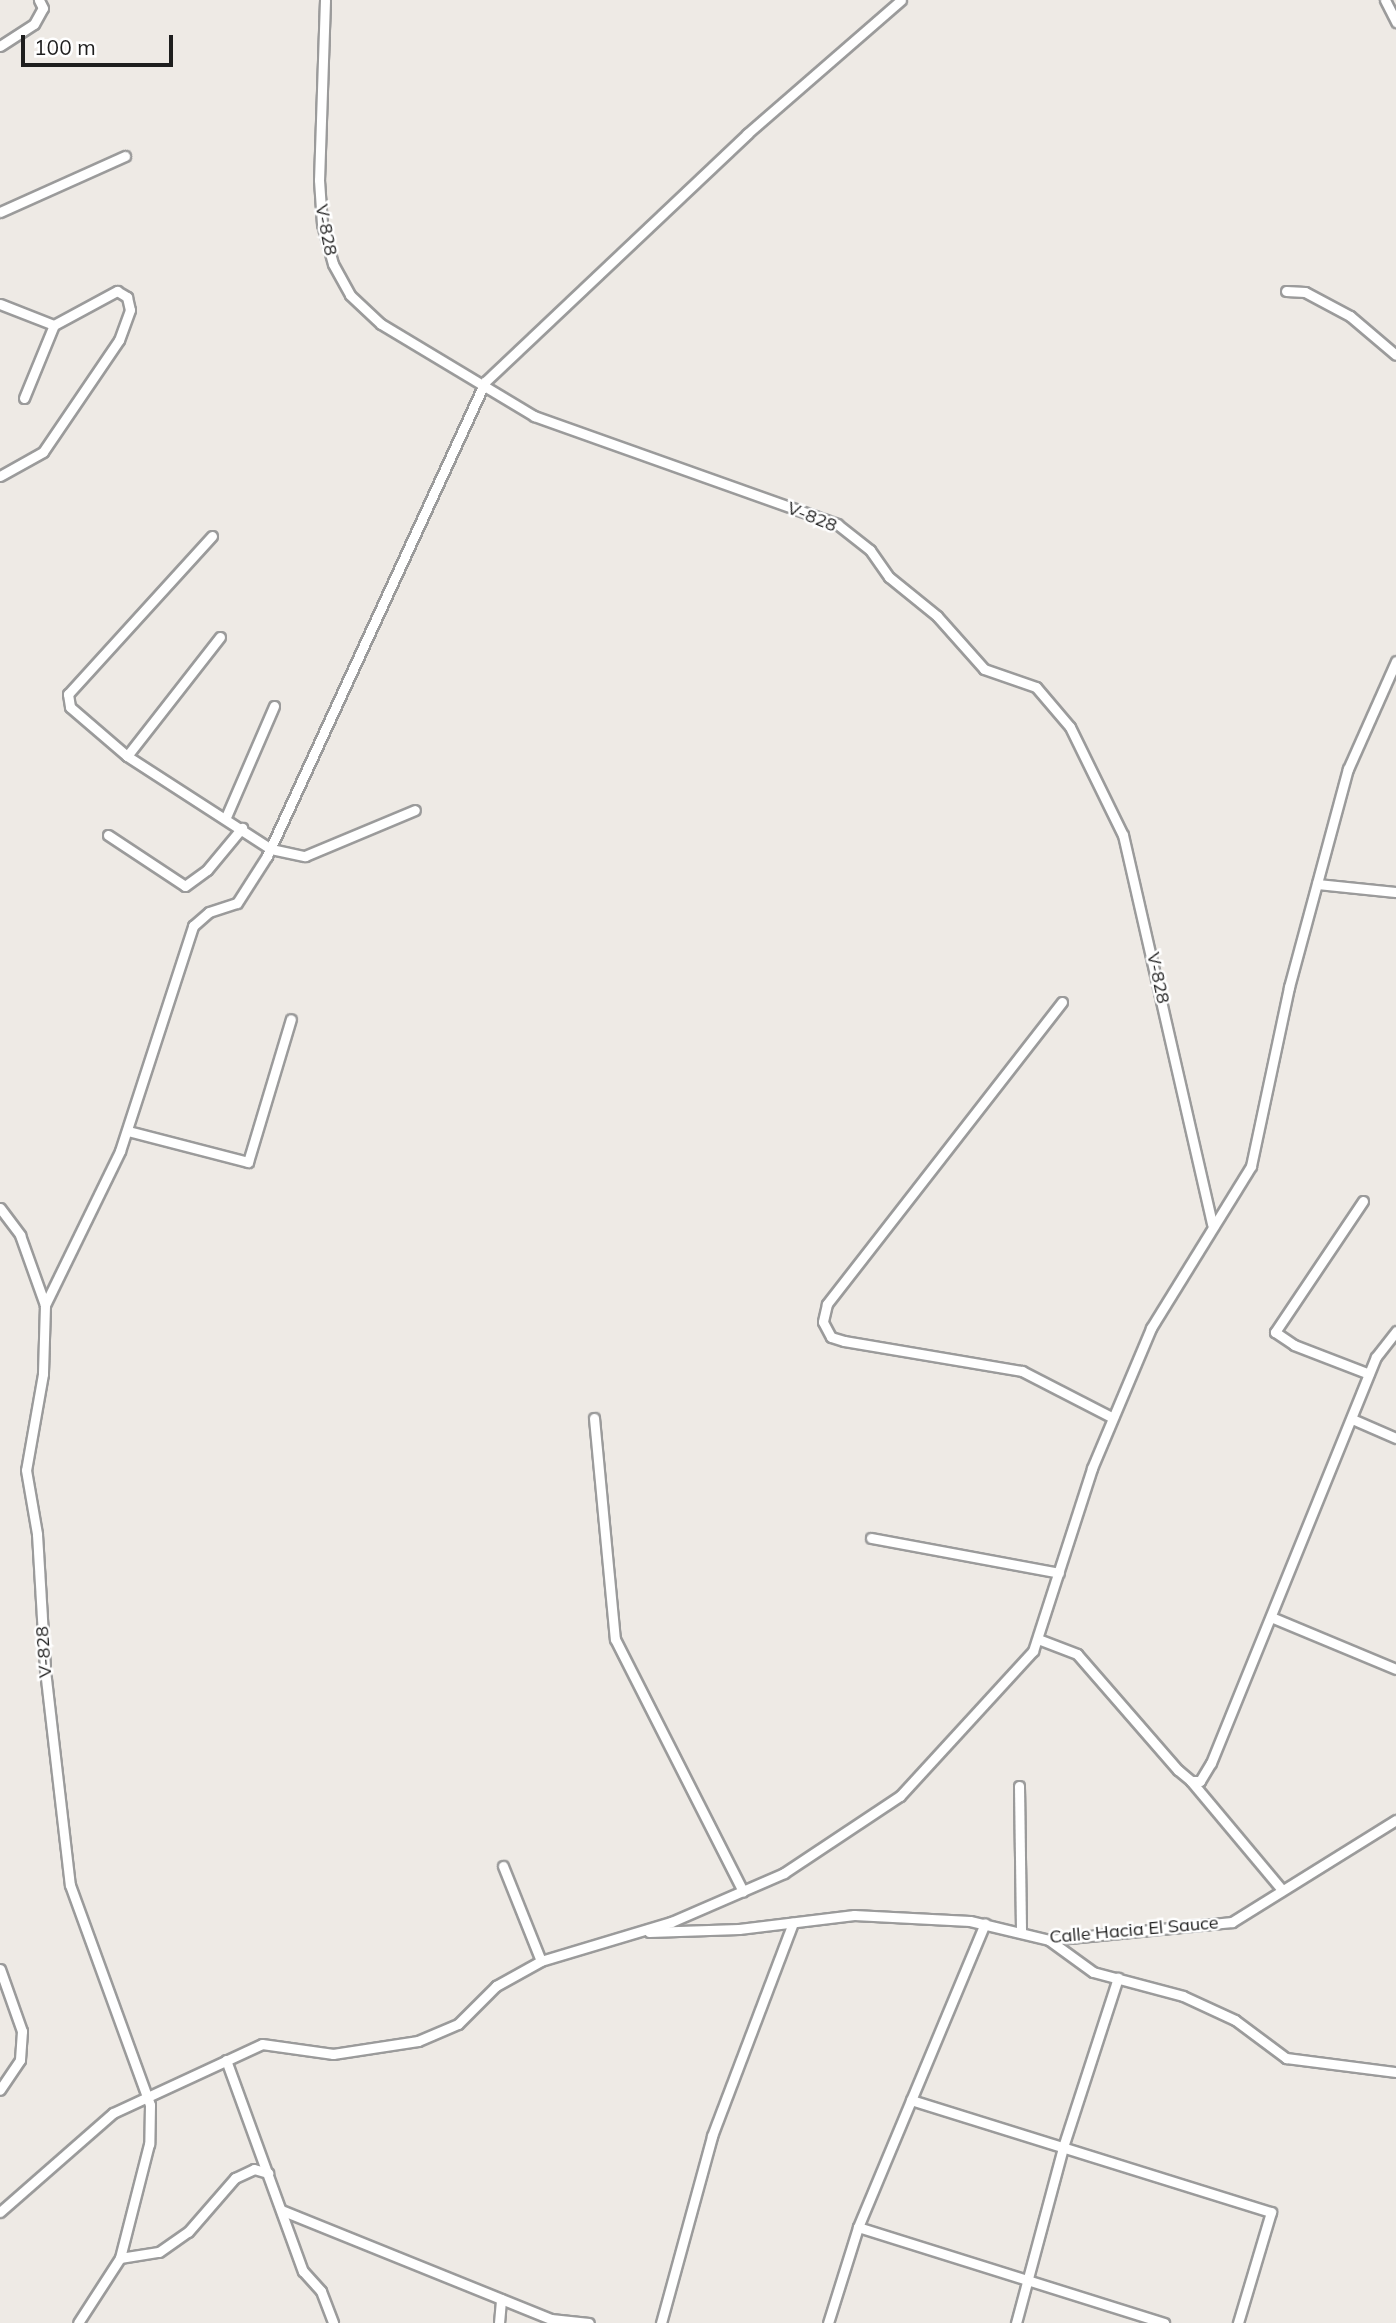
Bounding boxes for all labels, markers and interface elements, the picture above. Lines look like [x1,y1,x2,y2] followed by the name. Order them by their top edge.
[24,21,177,65] scale bar
[34,34,96,60] text: 100 m
[310,203,342,257] street label: V-828
[784,497,840,537] street label: V-828
[1142,950,1174,1006] street label: V-828
[31,1625,57,1679] street label: V-828
[1049,1912,1219,1948] street label: Calle Hacia El Sauce

